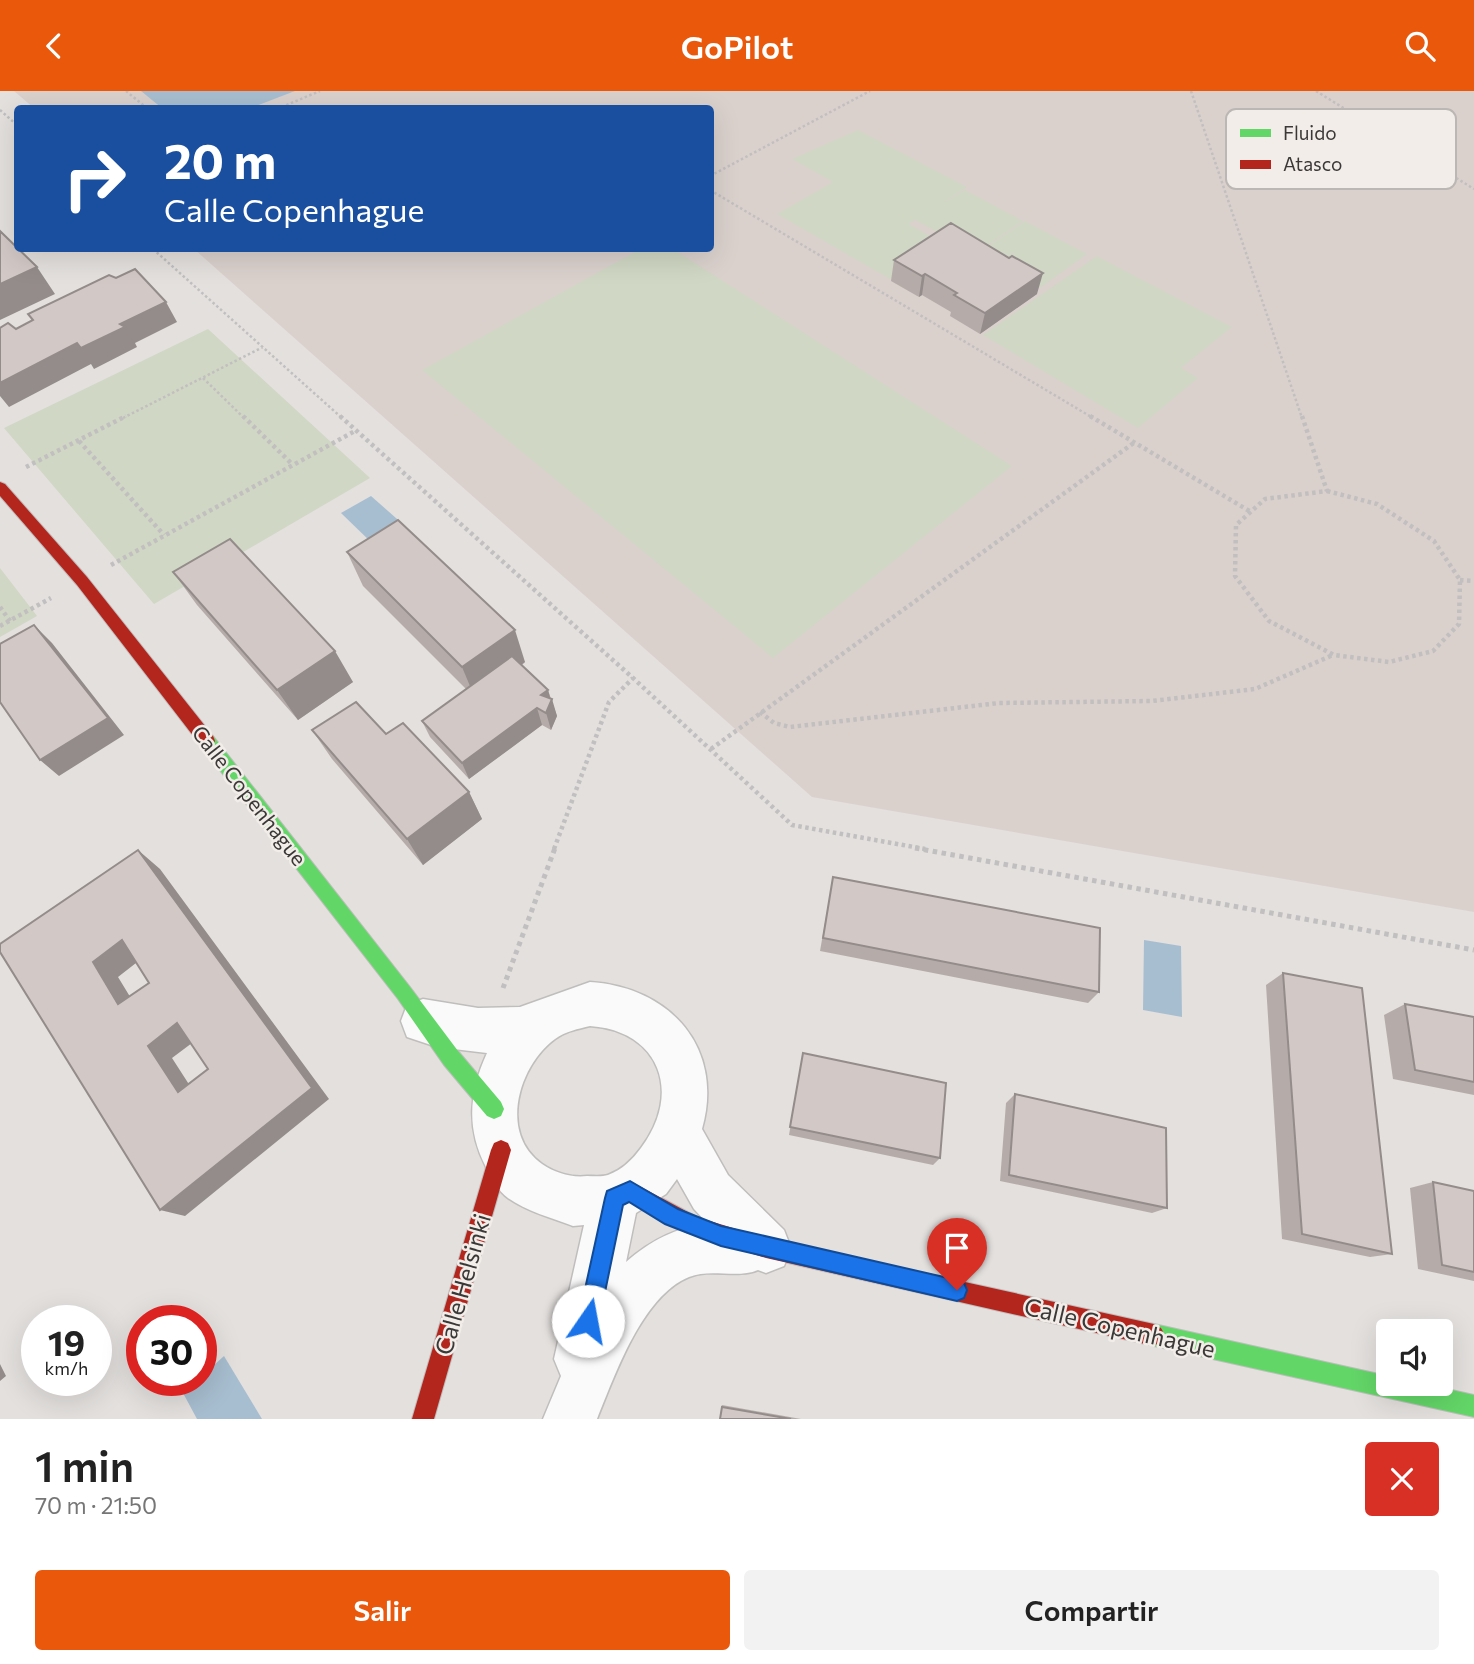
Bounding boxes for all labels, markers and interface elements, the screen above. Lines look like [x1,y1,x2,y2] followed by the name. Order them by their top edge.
[681,26,793,66] text: GoPilot
[35,27,73,65] icon: back
[1401,27,1439,65] icon: search
[1226,109,1456,189] legend
[1283,121,1337,144] text: Fluido
[164,129,276,189] text: 20 m
[49,133,140,224] icon: right
[1283,152,1342,175] text: Atasco
[164,189,424,229] text: Calle Copenhague
[188,720,312,870] street label: Calle Copenhague
[428,1210,496,1358] street label: Calle Helsinki
[927,1218,987,1290] pin
[938,1229,976,1267] icon: arrive
[551,1284,625,1358] position arrow
[1022,1291,1218,1363] street label: Calle Copenhague
[126,1305,217,1396] speed limit sign: 30
[1376,1319,1453,1396] map controls
[1376,1319,1453,1396] button: sound
[48,1320,85,1363] text: 19
[45,1357,88,1379] text: km/h
[35,1439,134,1491] text: 1 min
[1365,1442,1439,1516] button: close
[35,1491,157,1519] text: 70 m · 21:50
[35,1570,730,1650] button: Salir
[744,1570,1439,1650] button: Compartir

